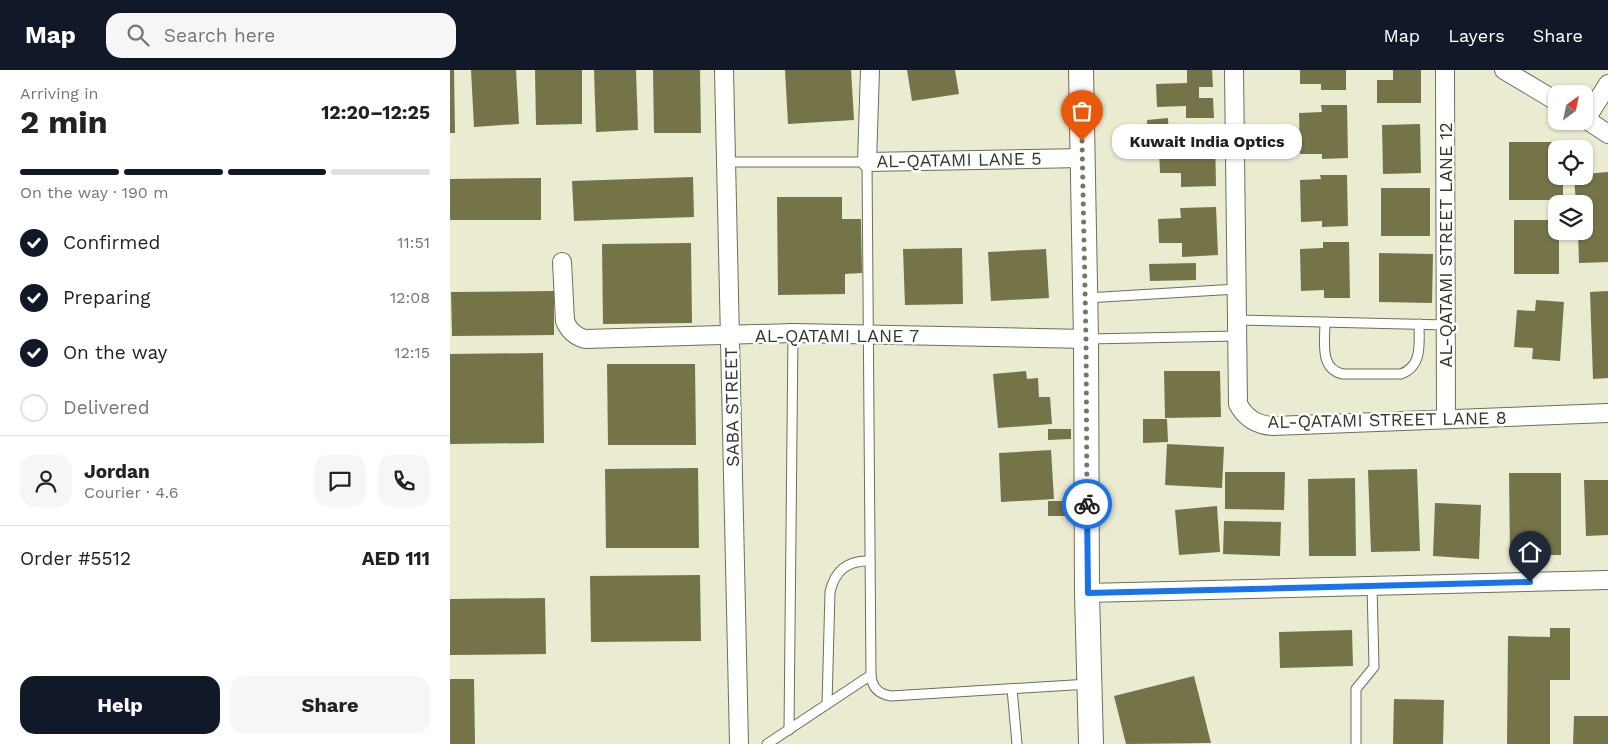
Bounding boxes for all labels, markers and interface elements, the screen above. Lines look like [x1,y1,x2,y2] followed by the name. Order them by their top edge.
[106,13,456,58] search box
[25,21,76,49] text: Map
[124,21,152,49] icon: search
[164,24,275,47] text: Search here
[1383,25,1420,46] text: Map
[1448,25,1505,46] text: Layers
[1533,25,1583,46] text: Share
[20,84,98,103] text: Arriving in
[1548,85,1592,130] north arrow
[1548,85,1593,240] map controls
[1061,90,1103,141] pin
[1068,97,1096,125] icon: bag
[321,101,430,124] text: 12:20–12:25
[20,103,108,141] text: 2 min
[1435,122,1456,368] street label: AL-QATAMI STREET LANE 12
[1112,124,1302,158] callout: Kuwait India Optics
[1130,132,1284,151] text: Kuwait India Optics
[1548,140,1593,185] button: locate
[876,148,1042,171] street label: AL-QATAMI LANE 5
[20,183,169,202] text: On the way · 190 m
[1548,195,1593,240] button: layers
[20,229,48,257] icon: check
[63,231,160,254] text: Confirmed
[397,233,430,252] text: 11:51
[20,284,48,312] icon: check
[63,286,150,309] text: Preparing
[390,288,430,307] text: 12:08
[755,325,919,346] street label: AL-QATAMI LANE 7
[20,339,48,367] icon: check
[63,341,167,364] text: On the way
[394,343,430,362] text: 12:15
[720,347,743,467] street label: SABA STREET
[63,396,150,419] text: Delivered
[1267,407,1507,432] street label: AL-QATAMI STREET LANE 8
[20,455,72,507] button: person
[314,455,366,507] button: chat
[378,455,430,507] button: phone
[84,460,150,483] text: Jordan
[1062,479,1112,529] courier
[84,483,179,502] text: Courier · 4.6
[1073,490,1101,518] icon: bike
[1509,531,1551,582] pin
[1516,538,1544,566] icon: home
[20,547,131,570] text: Order #5512
[362,547,430,570] text: AED 111
[20,676,220,734] button: Help
[230,676,430,734] button: Share

